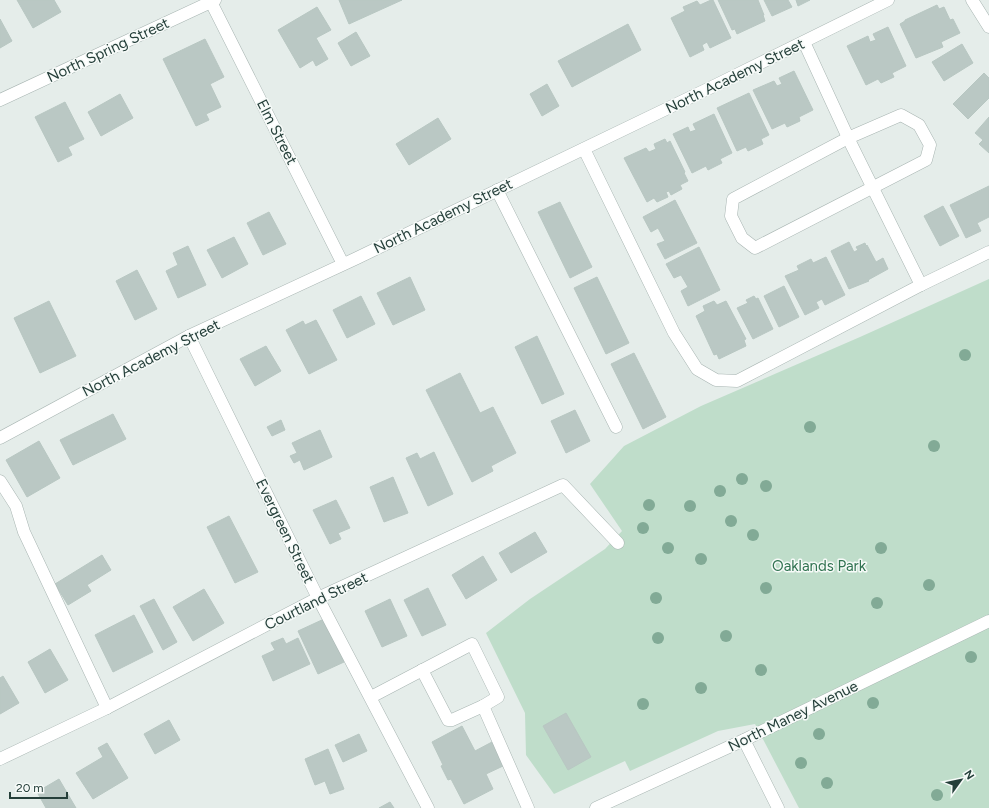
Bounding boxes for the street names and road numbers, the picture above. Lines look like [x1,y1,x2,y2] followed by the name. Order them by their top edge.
[44,14,172,86] street label: North Spring Street
[663,34,808,117] street label: North Academy Street
[253,96,301,168] street label: Elm Street
[371,174,516,257] street label: North Academy Street
[79,315,223,401] street label: North Academy Street
[252,476,318,587] street label: Evergreen Street
[262,568,371,634] street label: Courtland Street
[725,677,861,755] street label: North Maney Avenue

